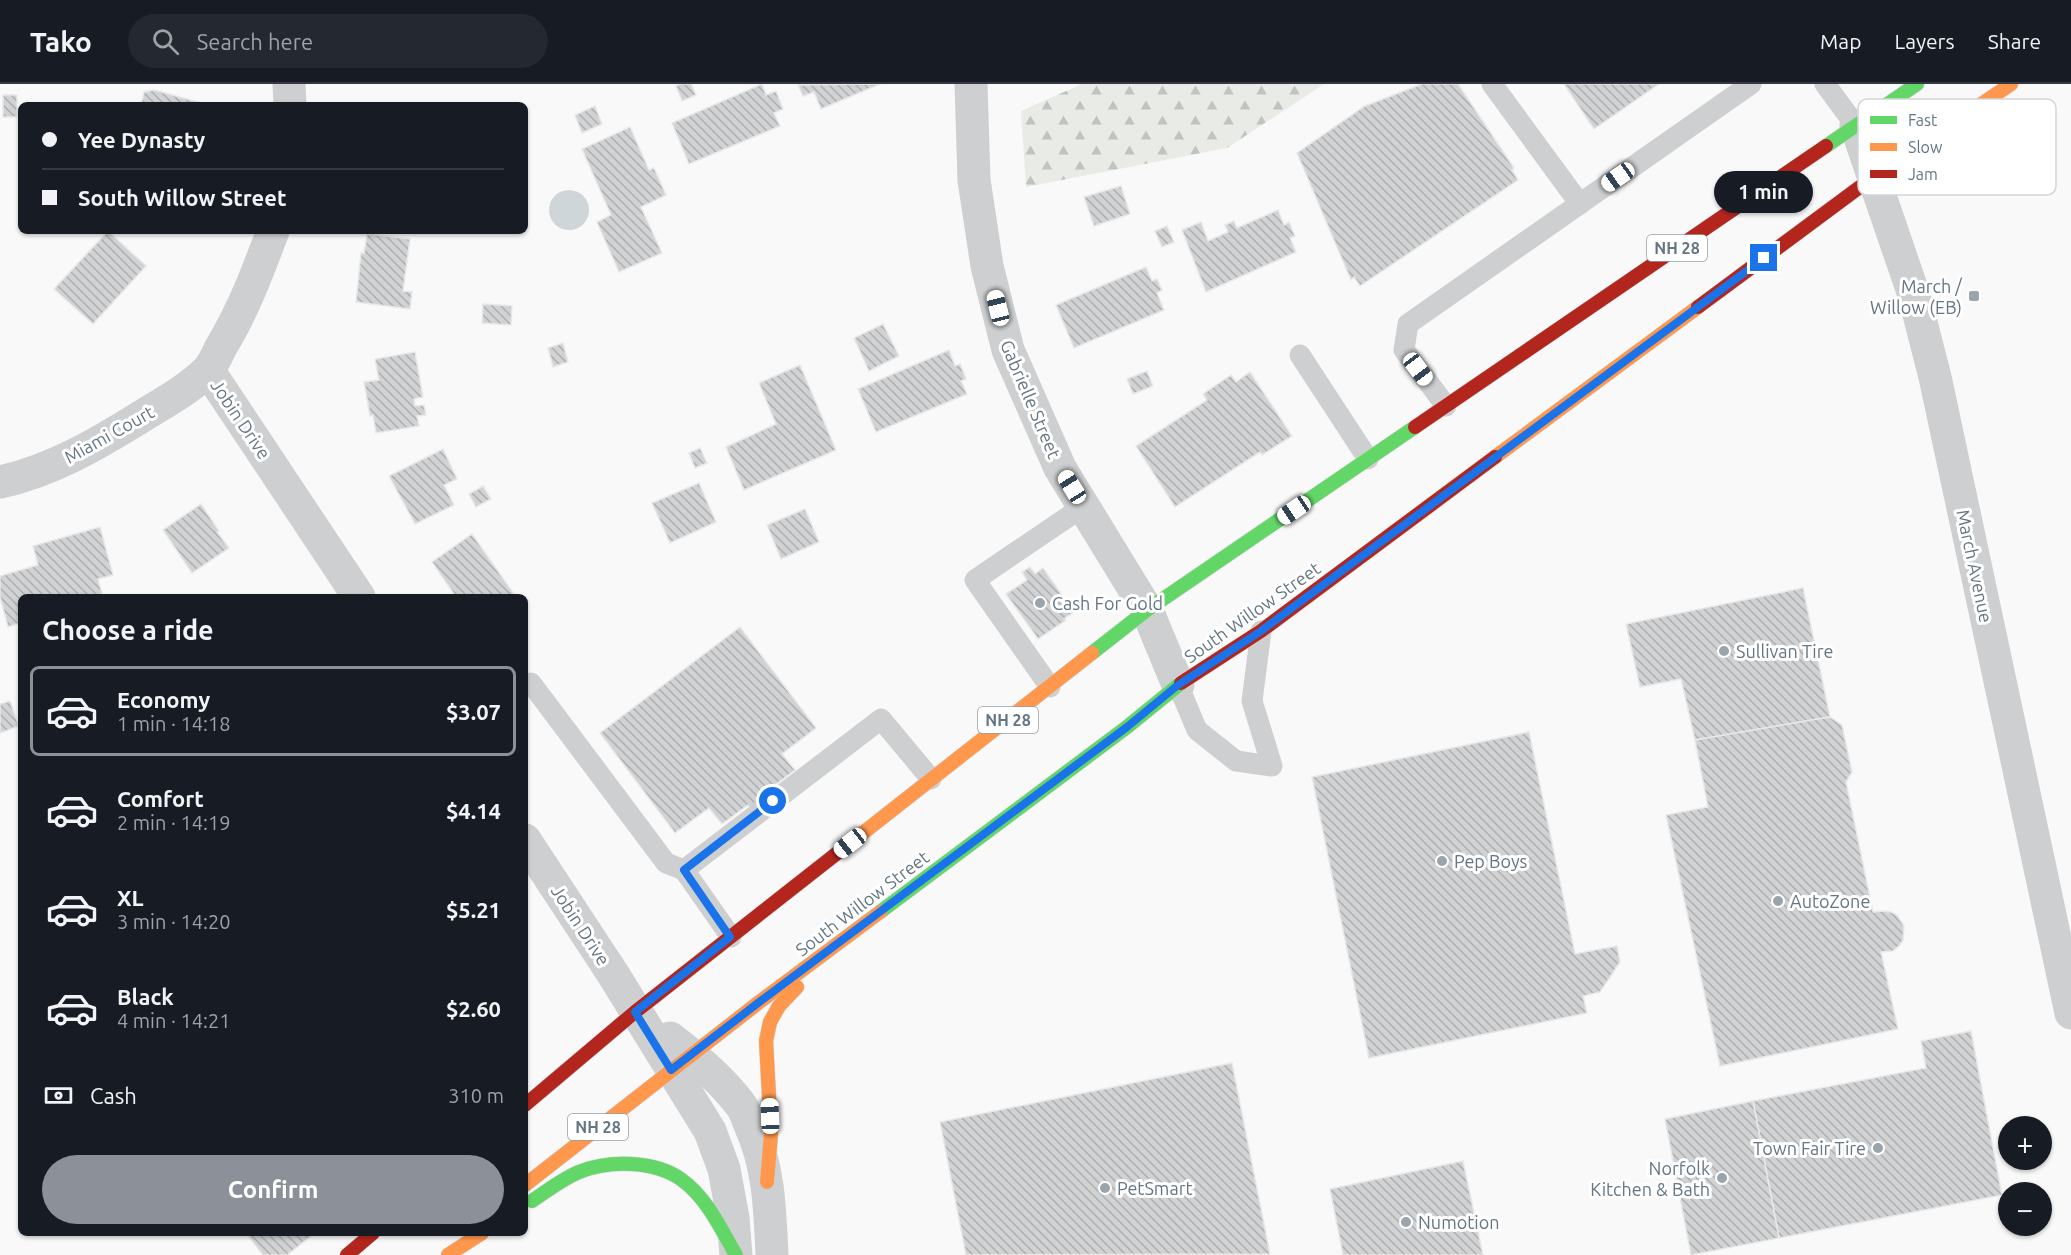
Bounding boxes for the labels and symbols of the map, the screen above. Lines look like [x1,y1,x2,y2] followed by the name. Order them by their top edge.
[1858,99,2056,195] legend
[1908,111,1938,129] text: Fast
[1908,138,1943,156] text: Slow
[1598,159,1638,195] car
[1908,165,1938,183] text: Jam
[1714,171,1814,213] callout: 1 min
[1647,235,1707,261] road number: NH 28
[1750,244,1777,271] route end
[1870,276,1963,318] place label: March / Willow (EB)
[985,288,1011,328] car
[1967,289,1981,303] marker: March / Willow (EB)
[997,337,1065,461] street label: Gabrielle Street
[1400,349,1436,389] car
[207,376,275,462] street label: Jobin Drive
[61,401,157,467] street label: Miami Court
[1055,467,1089,507] car
[1274,492,1314,528] car
[1953,508,1997,624] street label: March Avenue
[1180,558,1324,666] street label: South Willow Street
[1052,593,1163,613] place label: Cash For Gold
[1033,596,1047,610] marker: Cash For Gold
[1736,641,1833,661] place label: Sullivan Tire
[1717,644,1731,658] marker: Sullivan Tire
[978,707,1038,733] road number: NH 28
[759,787,786,814] route start
[830,825,870,861] car
[792,846,932,960] street label: South Willow Street
[1454,851,1528,871] place label: Pep Boys
[1435,854,1449,868] marker: Pep Boys
[548,881,614,969] street label: Jobin Drive
[1790,891,1870,911] place label: AutoZone
[1771,894,1785,908] marker: AutoZone
[760,1098,780,1134] car
[568,1114,628,1140] road number: NH 28
[1753,1138,1866,1158] place label: Town Fair Tire
[1871,1141,1885,1155] marker: Town Fair Tire
[1590,1158,1710,1199] place label: Norfolk Kitchen & Bath
[1715,1171,1729,1185] marker: Norfolk Kitchen & Bath
[1117,1178,1193,1198] place label: PetSmart
[1098,1181,1112,1195] marker: PetSmart
[1418,1212,1499,1232] place label: Numotion
[1399,1215,1413,1229] marker: Numotion

